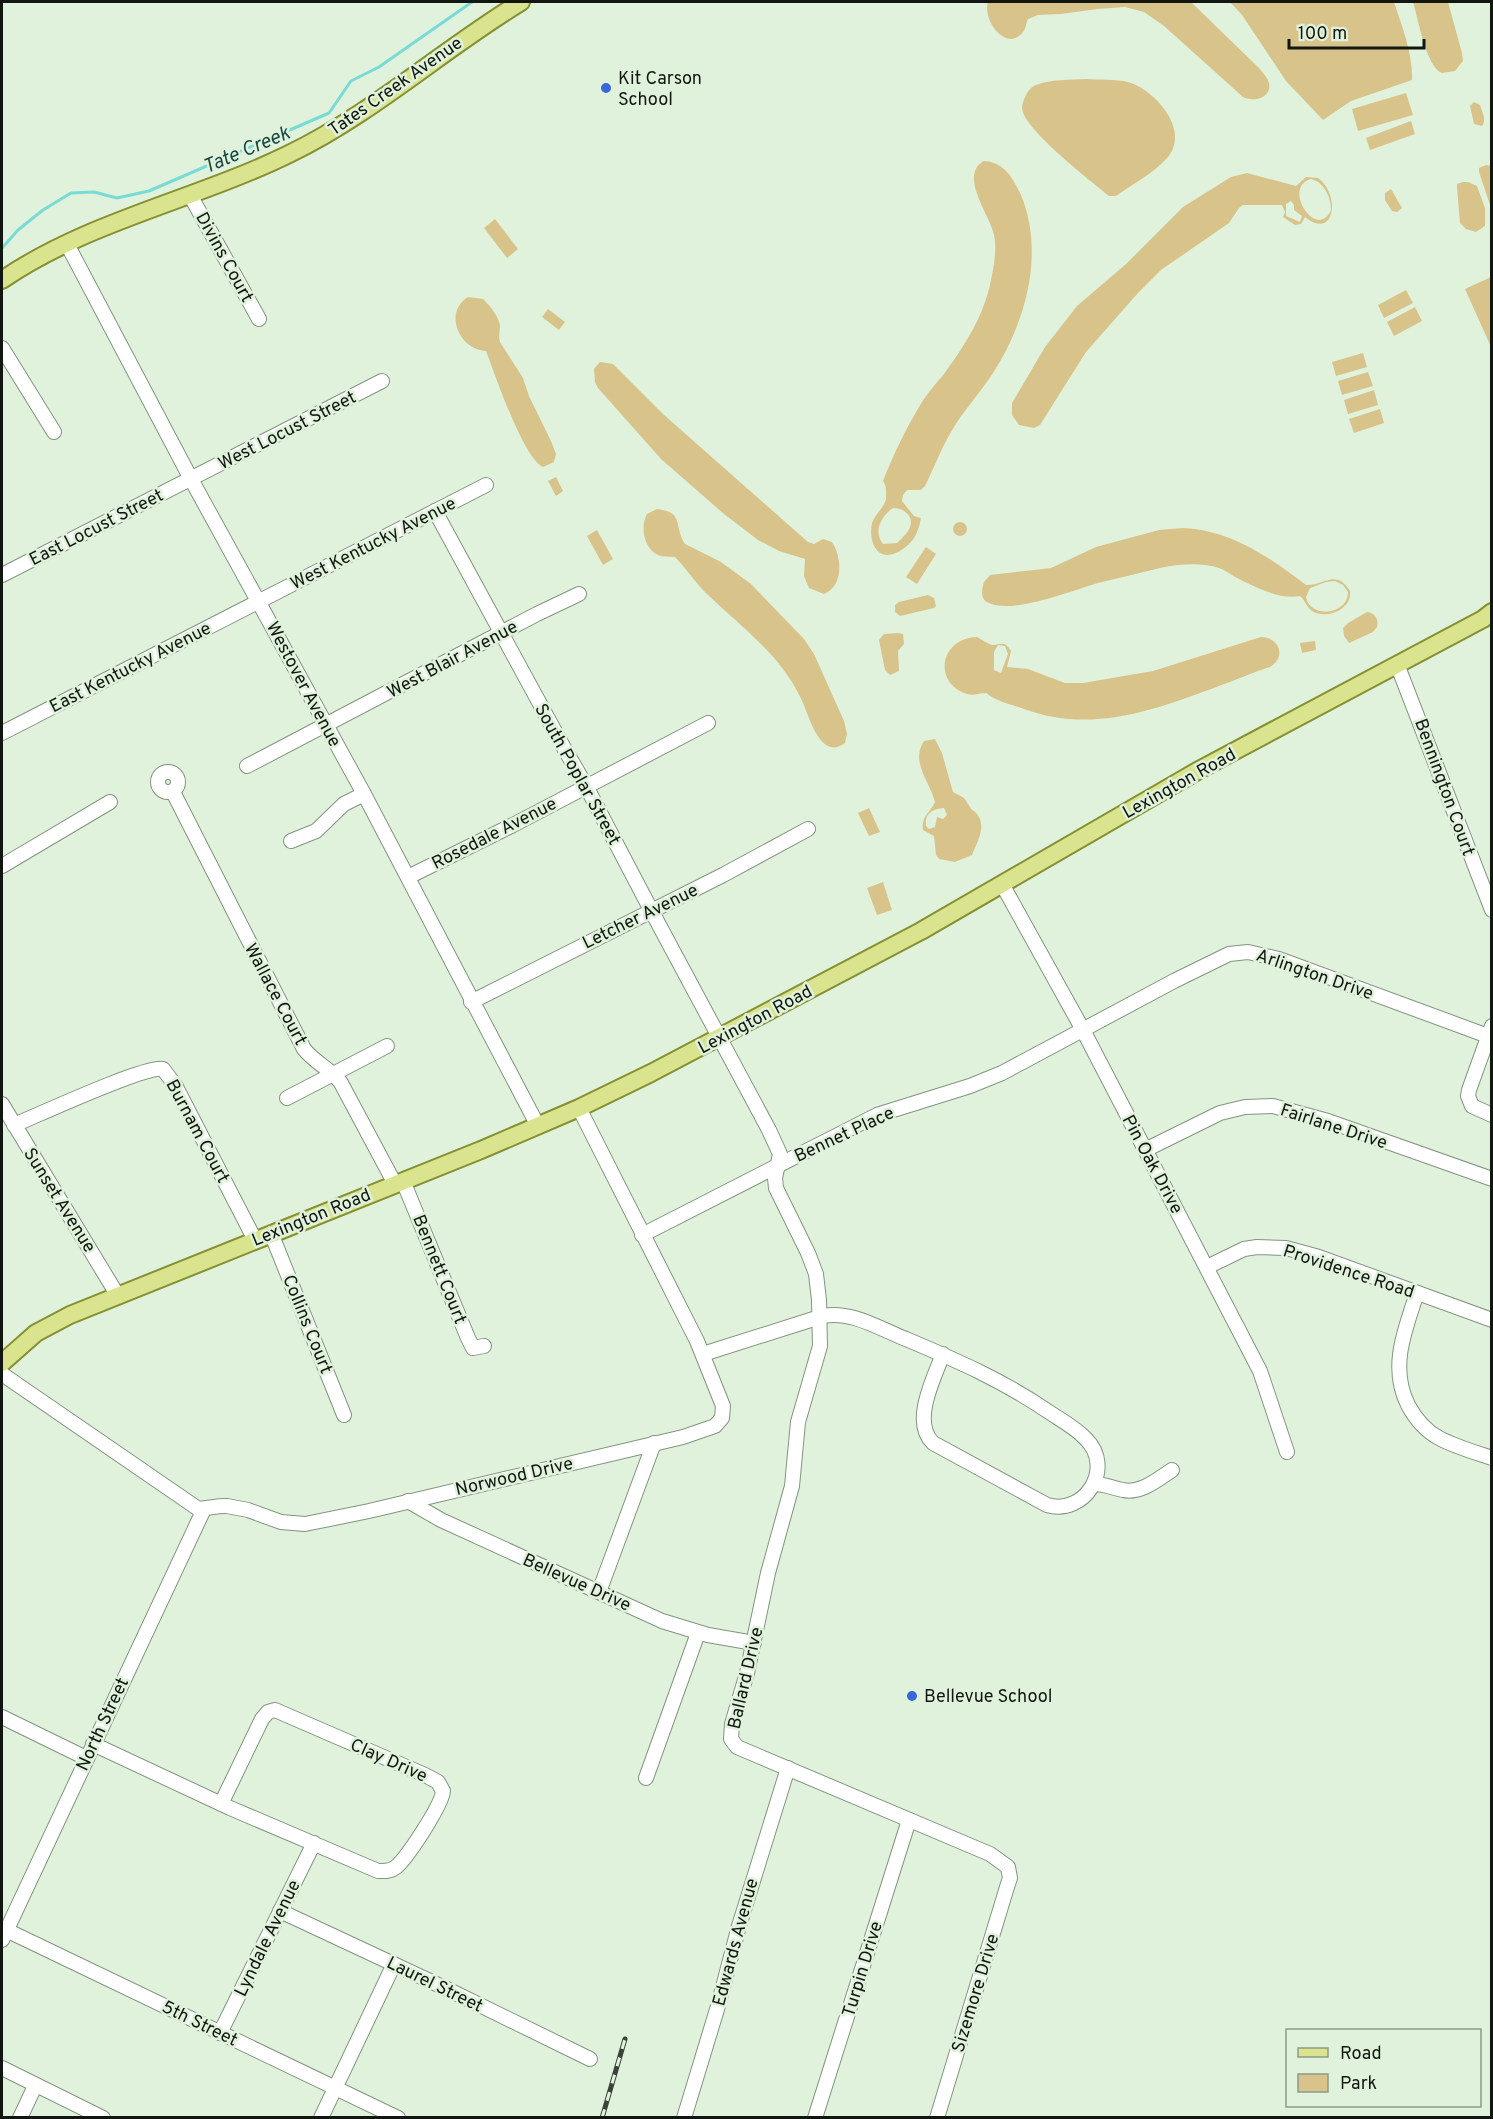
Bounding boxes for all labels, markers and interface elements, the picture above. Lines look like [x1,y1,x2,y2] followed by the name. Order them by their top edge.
[1289,12,1424,50] scale bar
[1298,23,1347,46] text: 100 m
[324,32,467,142] street label: Tates Creek Avenue
[618,68,702,112] place label: Kit Carson School
[599,81,613,95] marker: Kit Carson School
[199,121,295,181] water label: Tate Creek
[189,209,258,307] street label: Divins Court
[215,387,361,476] street label: West Locust Street
[26,485,168,572] street label: East Locust Street
[287,493,460,596] street label: West Kentucky Avenue
[383,616,522,704] street label: West Blair Avenue
[46,618,215,719] street label: East Kentucky Avenue
[260,618,345,751] street label: Westover Avenue
[528,700,625,849] street label: South Poplar Street
[1408,716,1479,859] street label: Bennington Court
[1119,744,1241,825] street label: Lexington Road
[428,793,561,876] street label: Rosedale Avenue
[579,879,702,955] street label: Letcher Avenue
[238,940,311,1050] street label: Wallace Court
[1253,945,1376,1006] street label: Arlington Drive
[695,981,817,1060] street label: Lexington Road
[160,1076,234,1188] street label: Burnam Court
[1277,1099,1390,1156] street label: Fairlane Drive
[791,1102,898,1169] street label: Bennet Place
[1116,1111,1187,1218] street label: Pin Oak Drive
[17,1144,100,1258] street label: Sunset Avenue
[249,1184,374,1253] street label: Lexington Road
[406,1212,471,1328] street label: Bennett Court
[1280,1240,1417,1304] street label: Providence Road
[276,1272,337,1377] street label: Collins Court
[453,1453,575,1502] street label: Norwood Drive
[519,1549,634,1618] street label: Bellevue Drive
[724,1625,769,1732] street label: Ballard Drive
[72,1674,135,1775] street label: North Street
[924,1686,1053,1709] place label: Bellevue School
[905,1689,919,1703] marker: Bellevue School
[346,1734,431,1789] street label: Clay Drive
[230,1876,307,2001] street label: Lyndale Avenue
[708,1876,765,2009] street label: Edwards Avenue
[838,1919,889,2020] street label: Turpin Drive
[947,1931,1005,2055] street label: Sizemore Drive
[382,1952,486,2019] street label: Laurel Street
[158,1996,241,2053] street label: 5th Street
[1286,2029,1481,2107] legend
[1340,2043,1382,2066] text: Road
[1340,2073,1377,2096] text: Park

